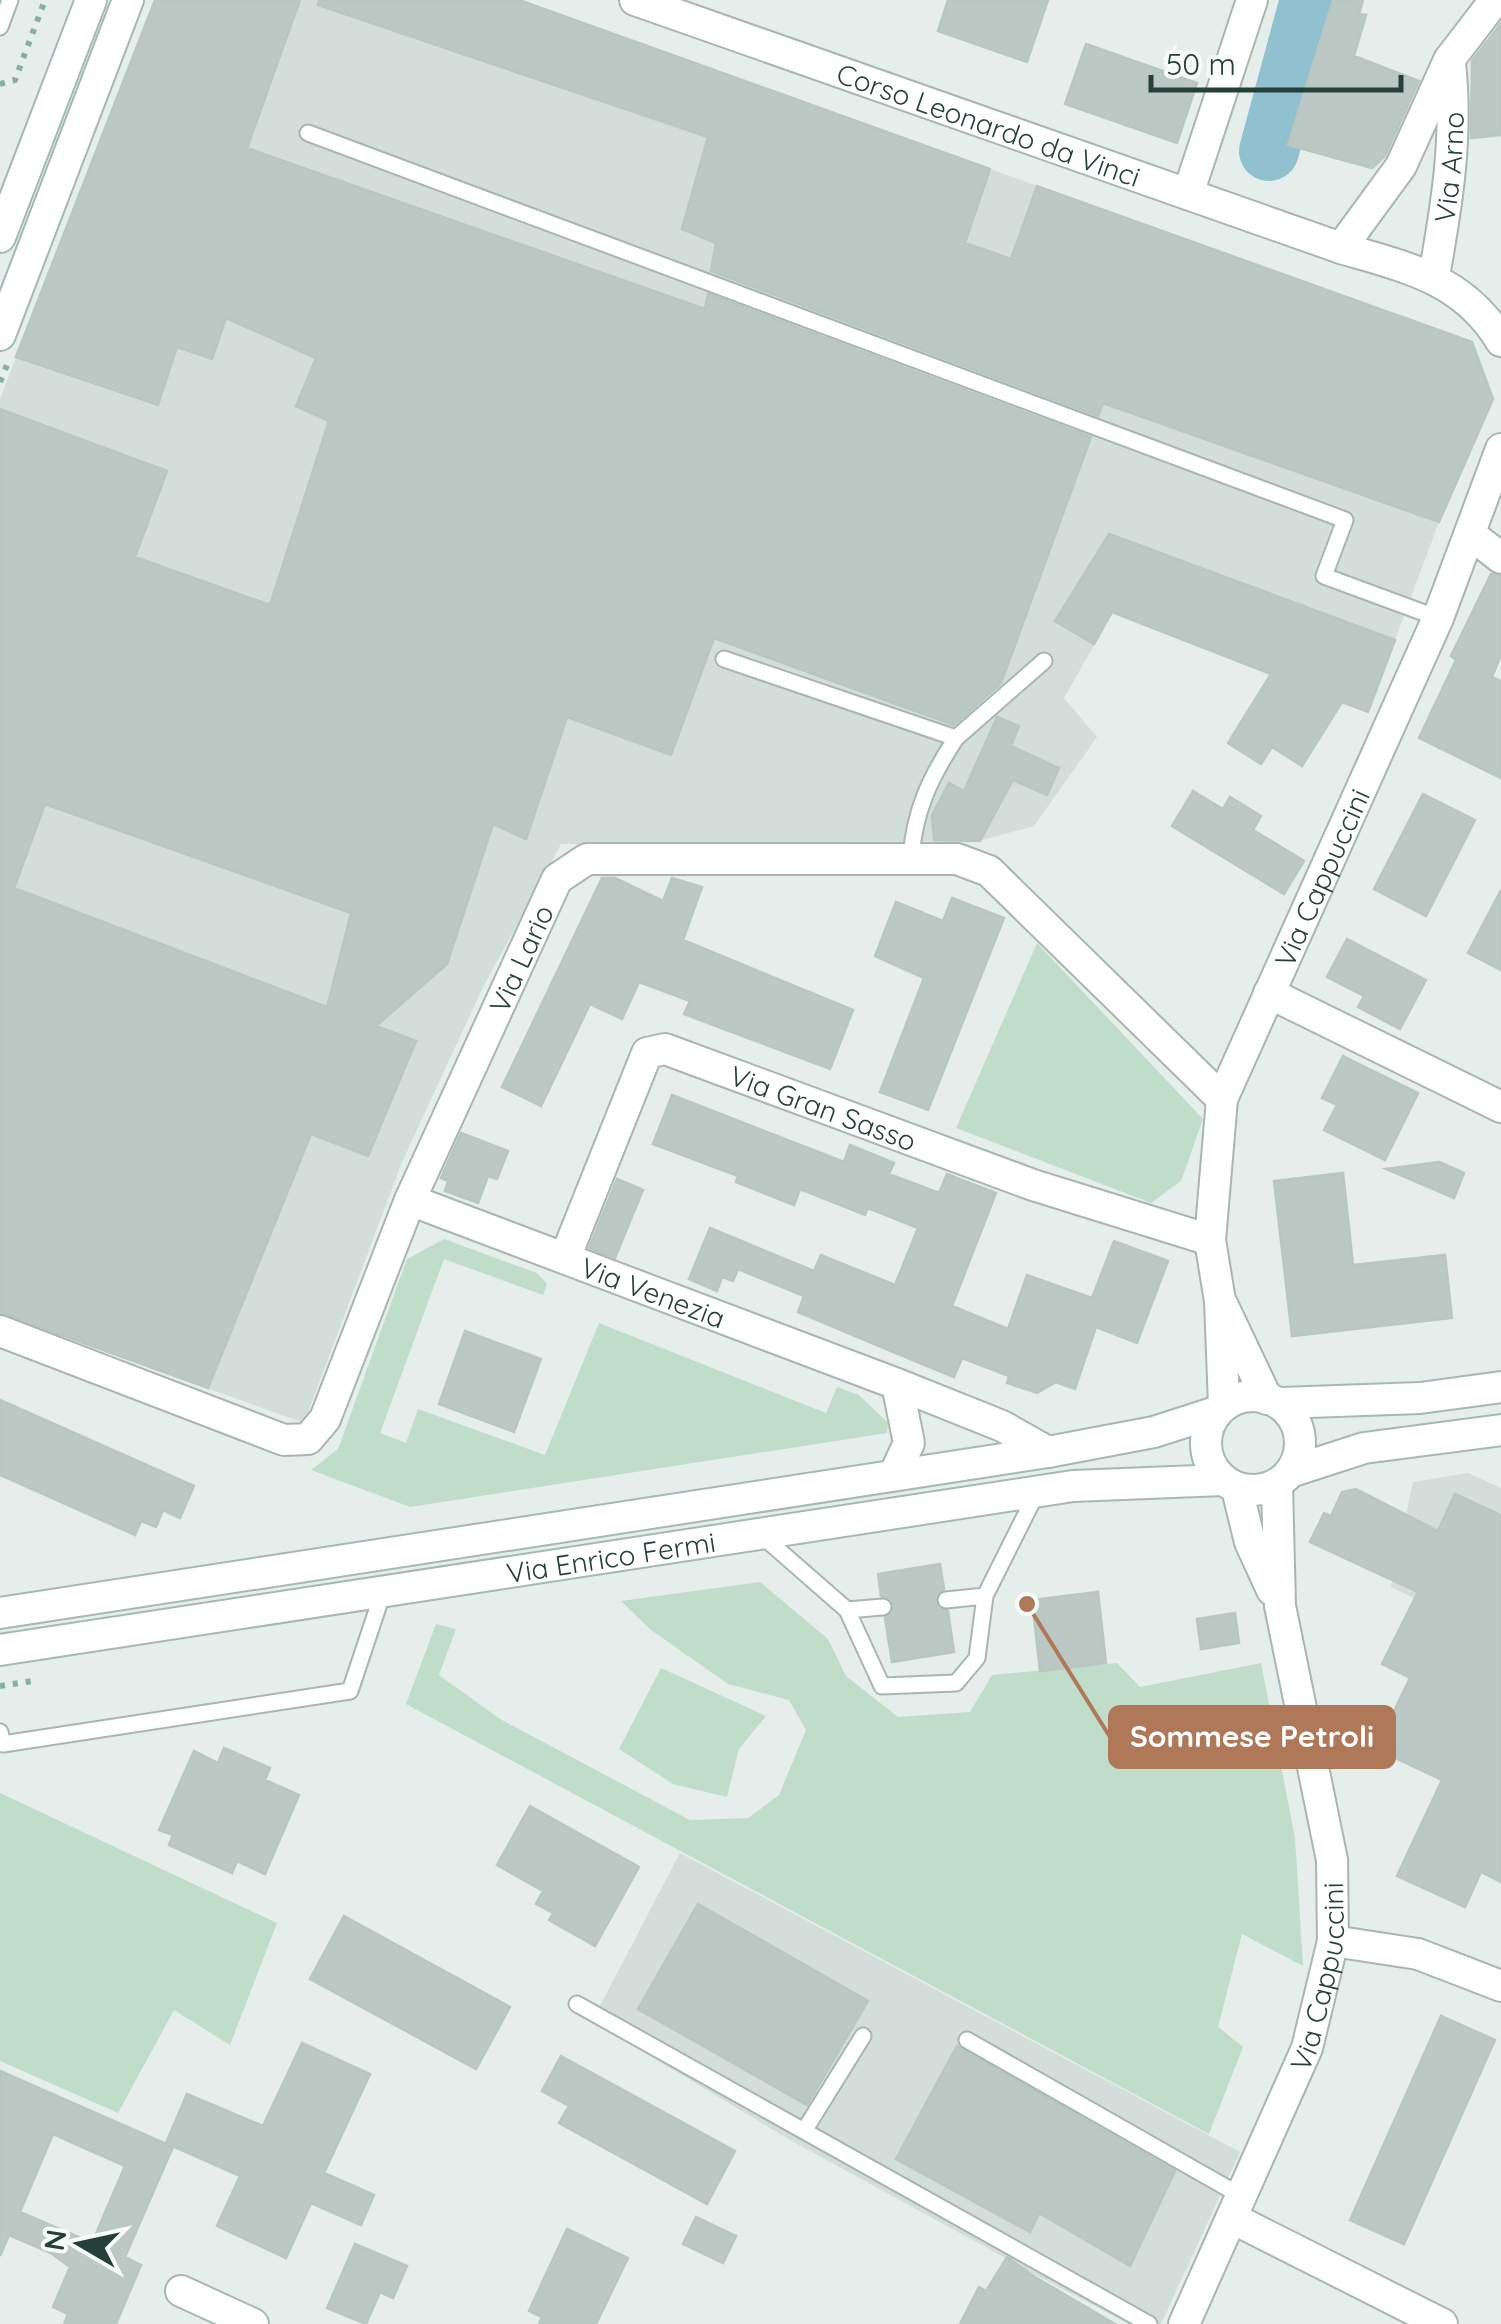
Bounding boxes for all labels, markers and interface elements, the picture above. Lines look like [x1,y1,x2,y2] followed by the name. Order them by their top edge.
[1151,30,1401,92] scale bar
[1166,45,1236,83] text: 50 m
[832,55,1145,194] street label: Corso Leonardo da Vinci
[1426,111,1470,225] street label: Via Arno
[1266,783,1377,972] street label: Via Cappuccini
[481,899,560,1018] street label: Via Lario
[725,1057,921,1158] street label: Via Gran Sasso
[576,1249,730,1335] street label: Via Venezia
[504,1523,718,1590] street label: Via Enrico Fermi
[1110,1707,1394,1767] callout: Sommese Petroli
[1130,1717,1374,1755] text: Sommese Petroli
[1282,1882,1350,2076] street label: Via Cappuccini
[30,2194,130,2294] north arrow
[36,2227,74,2253] text: N

